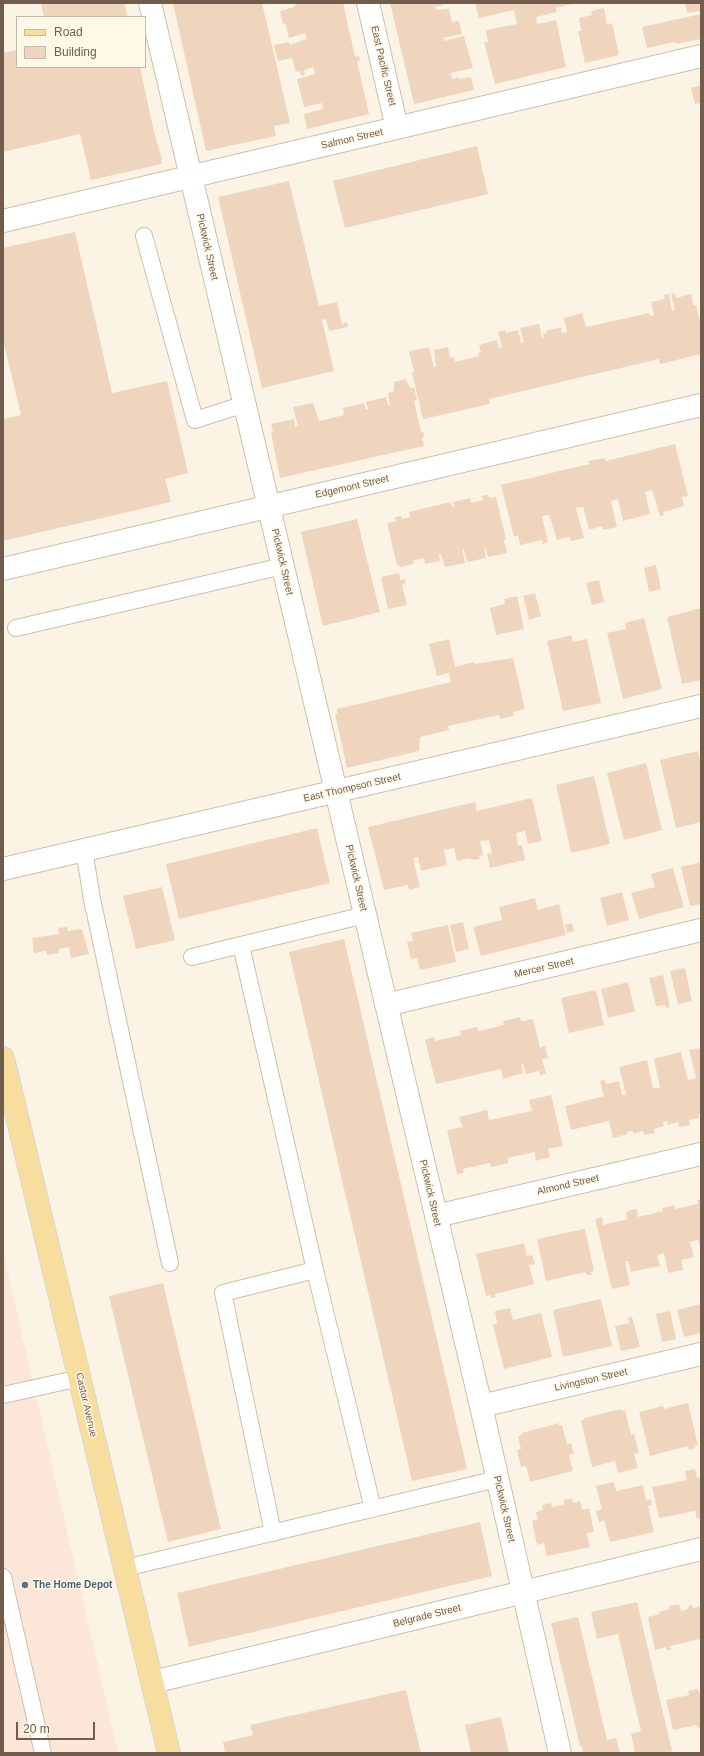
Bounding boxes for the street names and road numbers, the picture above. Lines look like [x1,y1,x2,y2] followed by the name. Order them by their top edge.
[368,25,398,107] street label: East Pacific Street
[320,126,384,152] street label: Salmon Street
[194,213,220,281] street label: Pickwick Street
[314,473,390,501] street label: Edgemont Street
[269,528,295,596] street label: Pickwick Street
[302,771,402,805] street label: East Thompson Street
[343,844,369,912] street label: Pickwick Street
[513,955,575,981] street label: Mercer Street
[417,1159,443,1227] street label: Pickwick Street
[536,1172,600,1198] street label: Almond Street
[553,1366,629,1394] street label: Livingston Street
[73,1372,99,1438] street label: Castor Avenue
[491,1475,517,1543] street label: Pickwick Street
[392,1602,462,1630] street label: Belgrade Street

